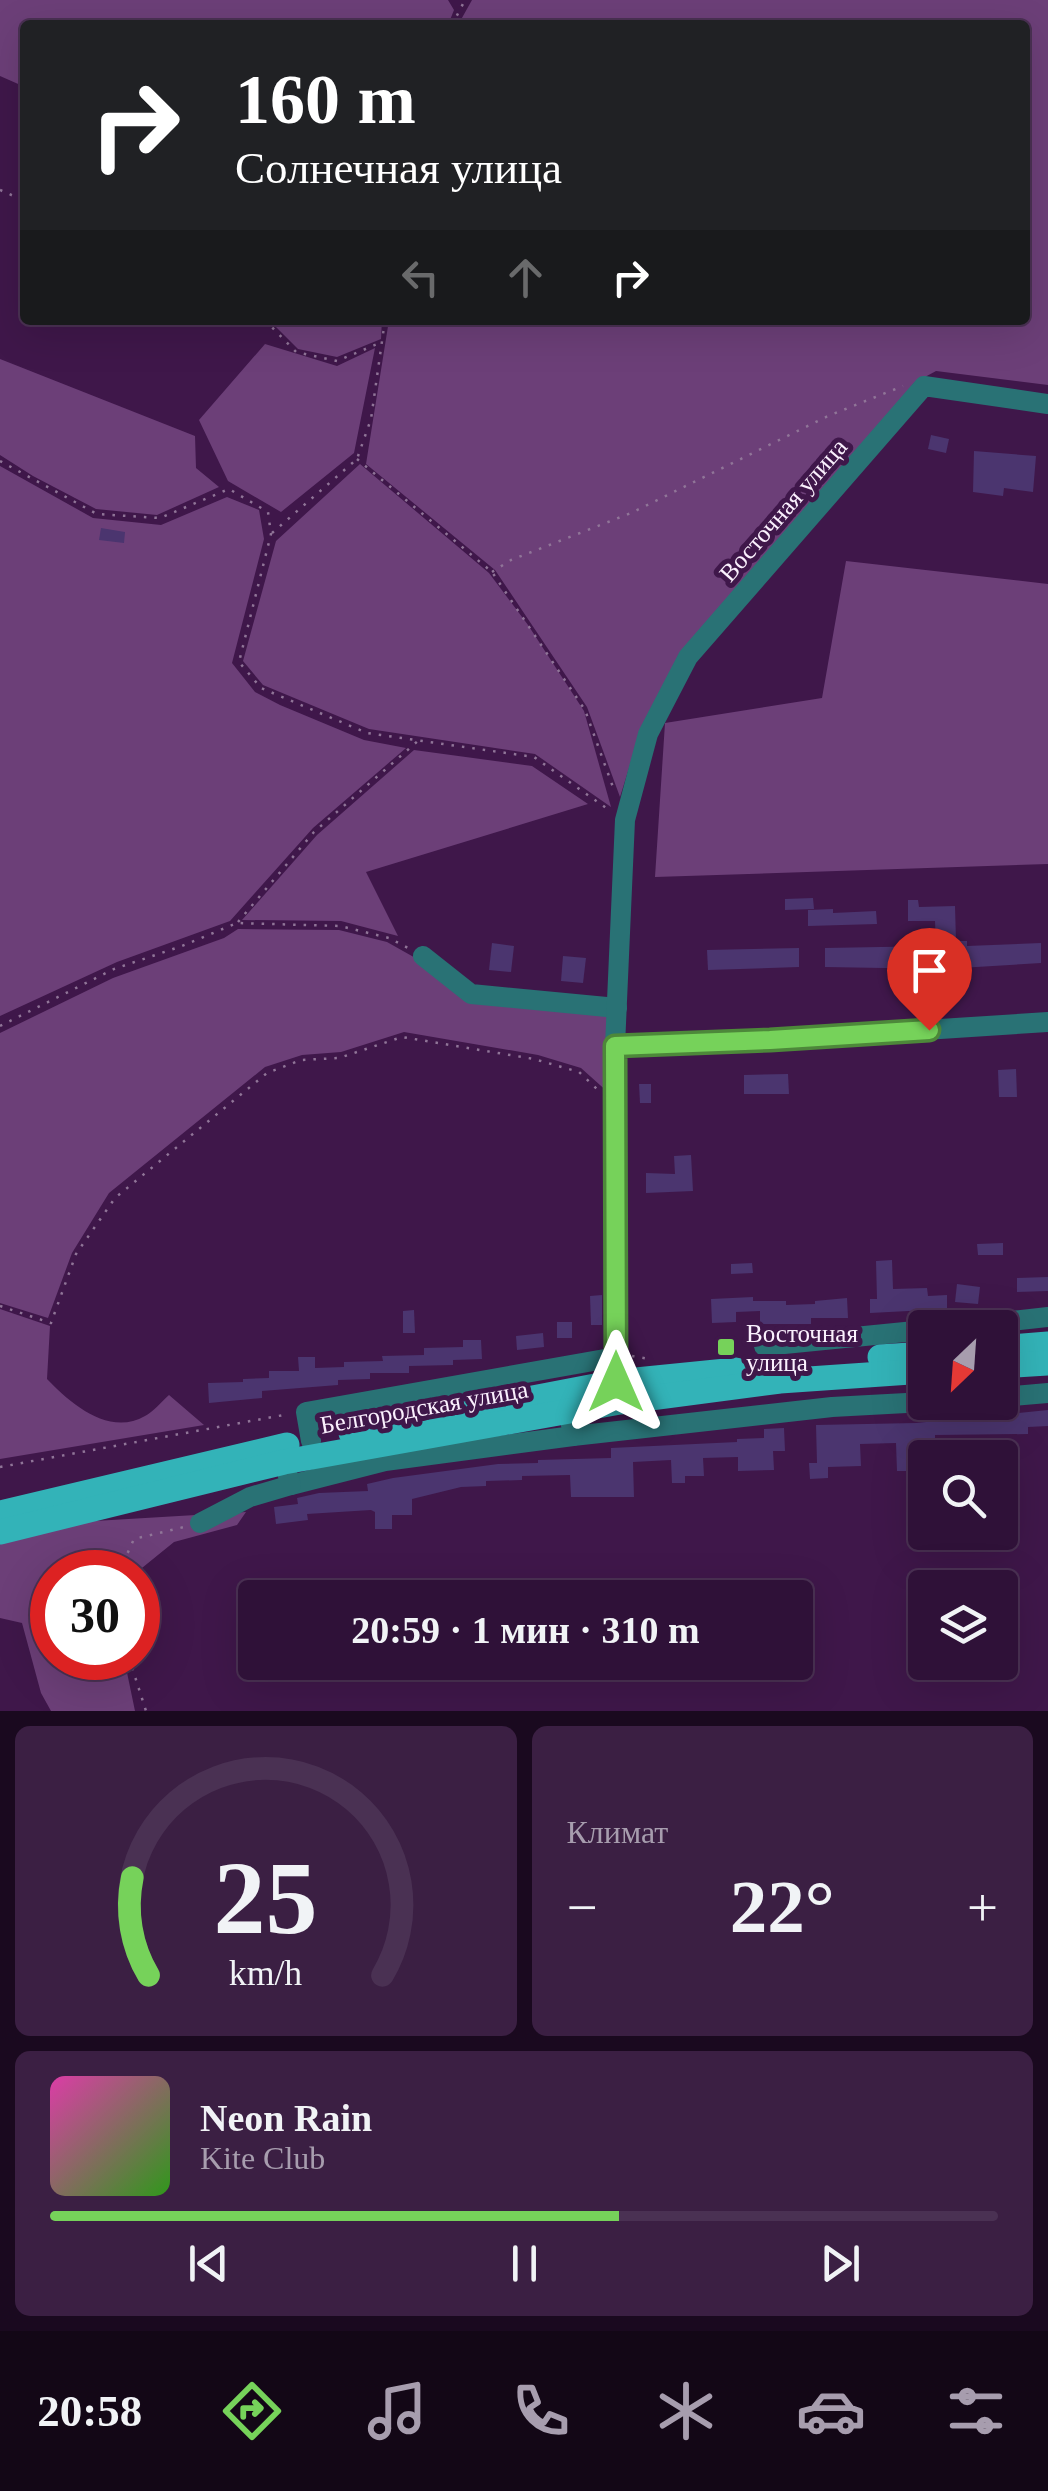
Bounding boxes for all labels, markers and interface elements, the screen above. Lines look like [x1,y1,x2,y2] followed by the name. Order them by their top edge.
[70,60,200,190] icon: right
[235,61,416,138] text: 160 m
[235,143,562,193] text: Солнечная улица
[393,250,448,305] icon: left
[498,250,553,305] icon: ahead
[603,250,658,305] icon: right
[714,433,852,587] street label: Восточная улица
[887,928,972,1031] pin
[902,943,957,998] icon: arrive
[908,1310,1018,1420] north arrow
[908,1310,1018,1680] map controls
[746,1320,858,1376] place label: Восточная улица
[564,1330,668,1434] position arrow
[715,1336,737,1358] marker: Восточная улица
[318,1375,530,1439] street label: Белгородская улица
[908,1440,1018,1550] button: search
[30,1550,160,1680] speed limit sign: 30
[908,1570,1018,1680] button: layers
[351,1609,700,1651] text: 20:59 · 1 мин · 310 m
[567,1814,668,1850] text: Климат
[214,1840,318,1955] text: 25
[730,1865,835,1948] text: 22°
[567,1877,598,1938] text: −
[967,1877,998,1938] text: +
[229,1953,303,1993] text: km/h
[200,2097,372,2139] text: Neon Rain
[200,2140,325,2176] text: Kite Club
[181,2236,236,2291] icon: previous
[497,2236,552,2291] icon: pause
[813,2236,868,2291] icon: next
[217,2376,287,2446] icon: directions
[362,2376,432,2446] icon: music
[506,2376,576,2446] icon: phone
[651,2376,721,2446] icon: climate
[796,2376,866,2446] icon: car
[941,2376,1011,2446] icon: filters
[37,2386,142,2436] text: 20:58

